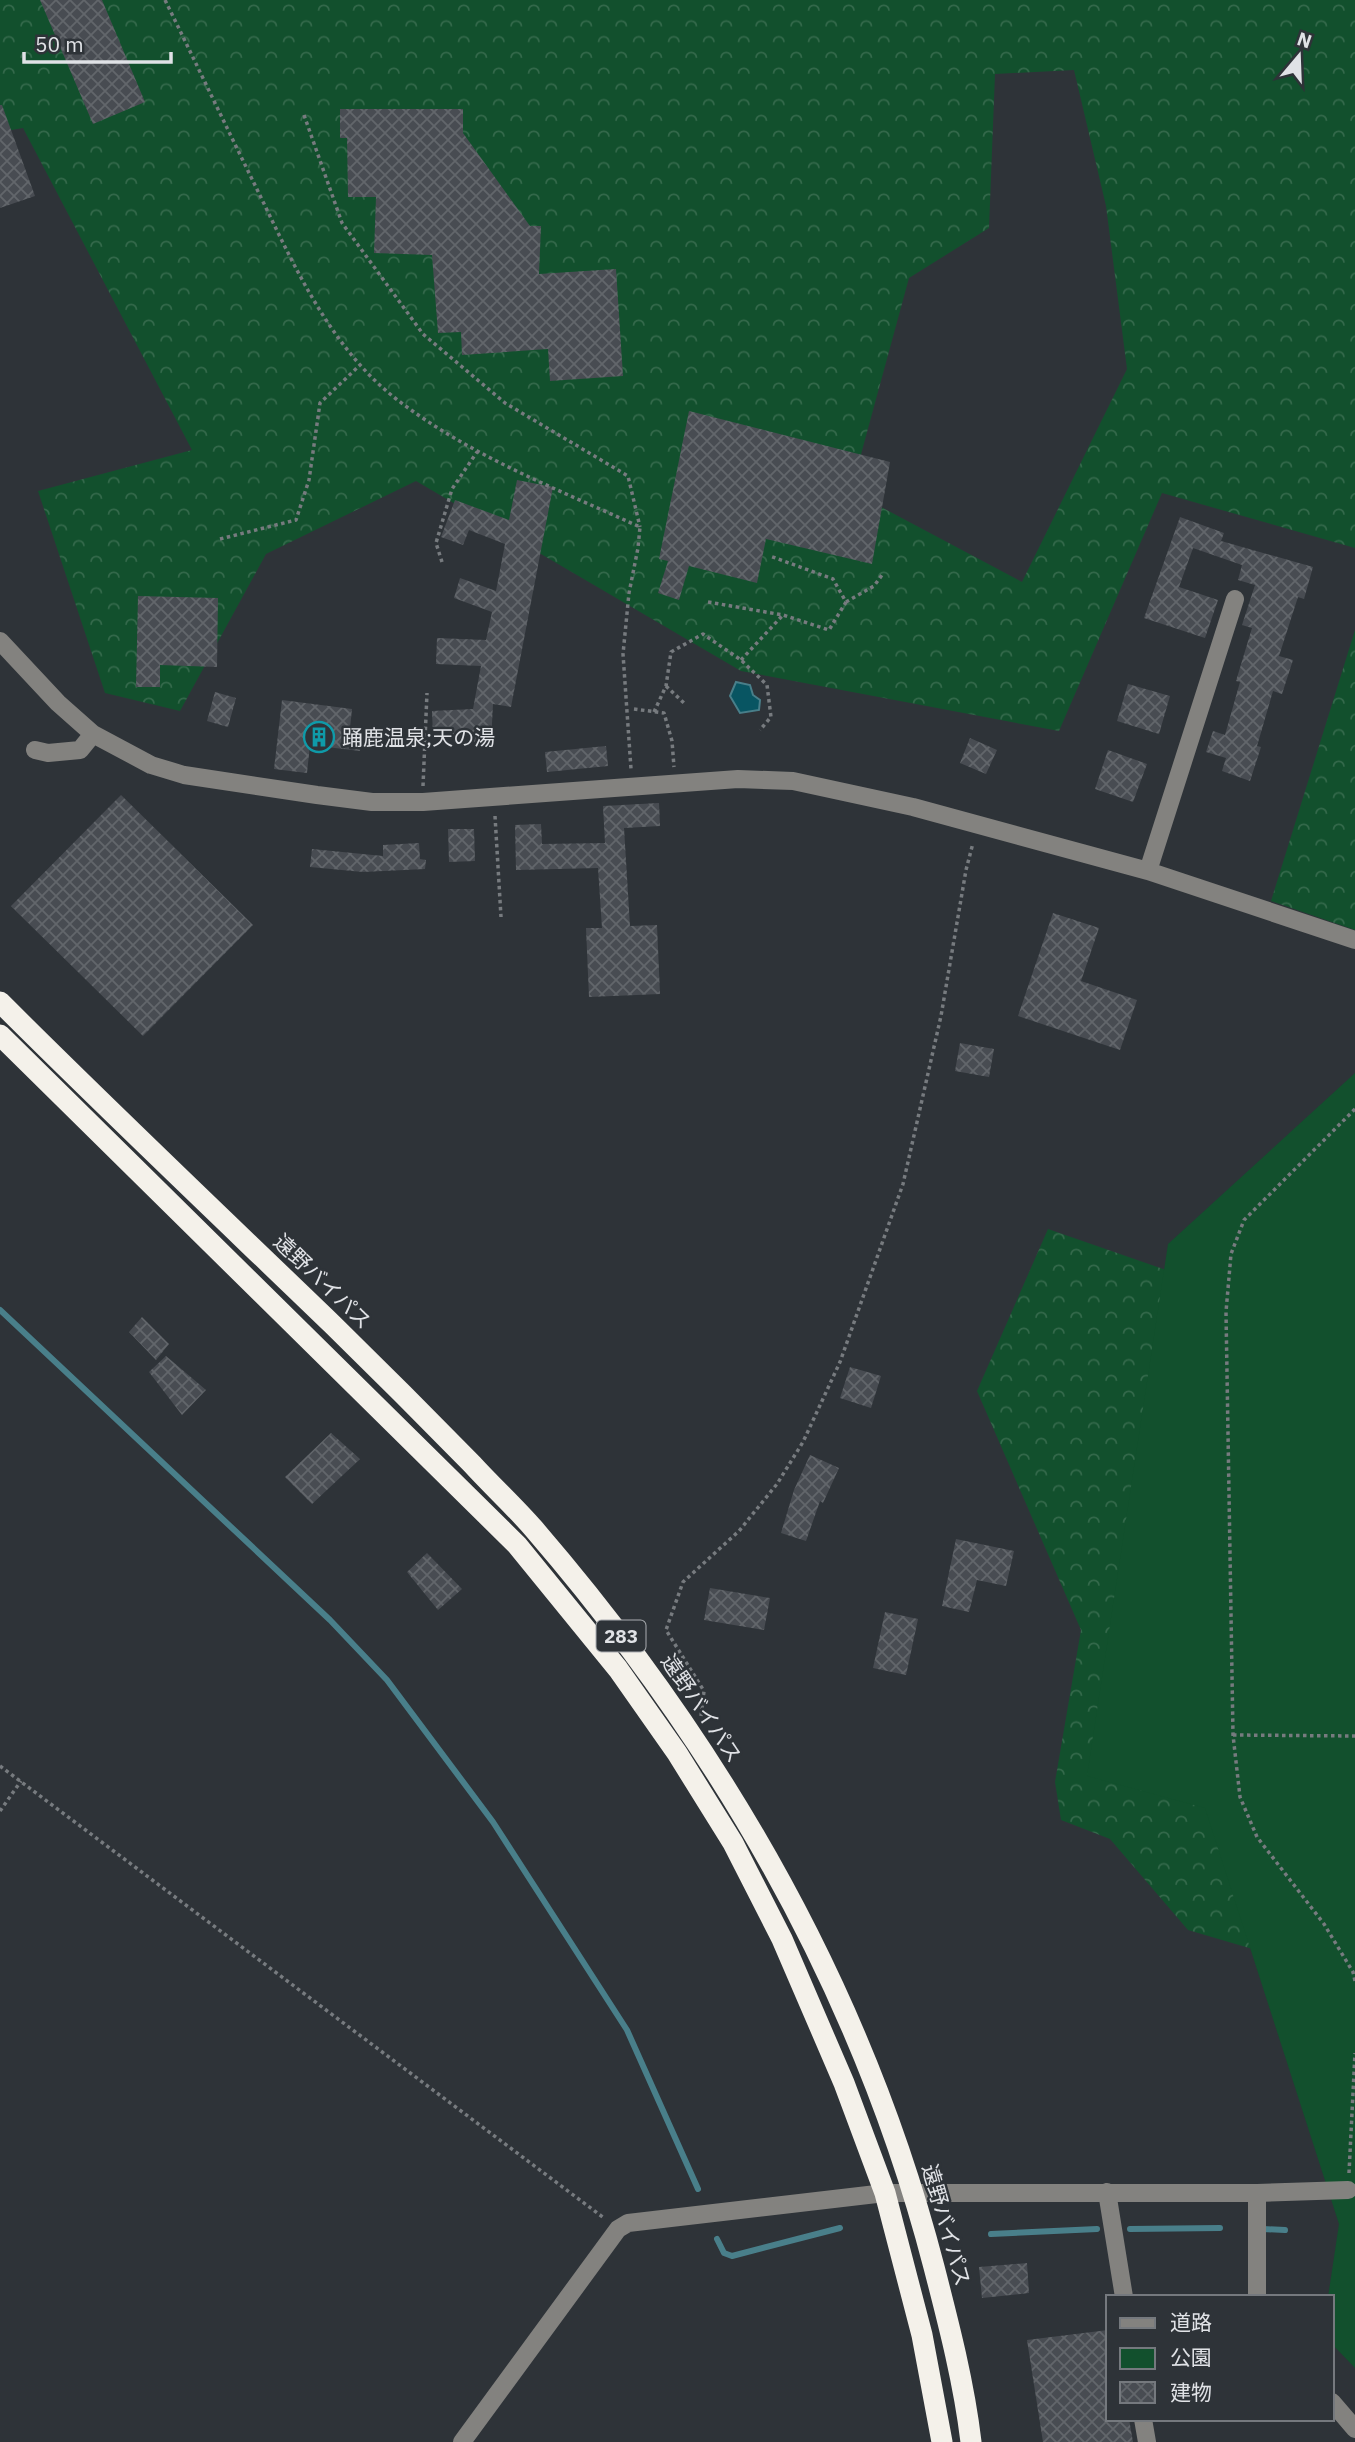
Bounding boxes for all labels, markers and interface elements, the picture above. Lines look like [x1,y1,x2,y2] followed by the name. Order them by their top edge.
[24,21,172,65] scale bar
[1264,21,1334,91] north arrow
[1294,26,1315,54] text: N
[35,30,84,58] text: 50 m
[302,720,336,754] building icon: 踊鹿温泉;天の湯
[342,723,495,751] place label: 踊鹿温泉;天の湯
[268,1227,378,1335] street label: 遠野バイパス
[596,1620,646,1652] road number: 283
[655,1648,749,1768] street label: 遠野バイパス
[916,2161,978,2289] street label: 遠野バイパス
[1106,2295,1334,2421] legend
[1170,2308,1212,2336] text: 道路
[1170,2343,1212,2371] text: 公園
[1170,2378,1212,2406] text: 建物

